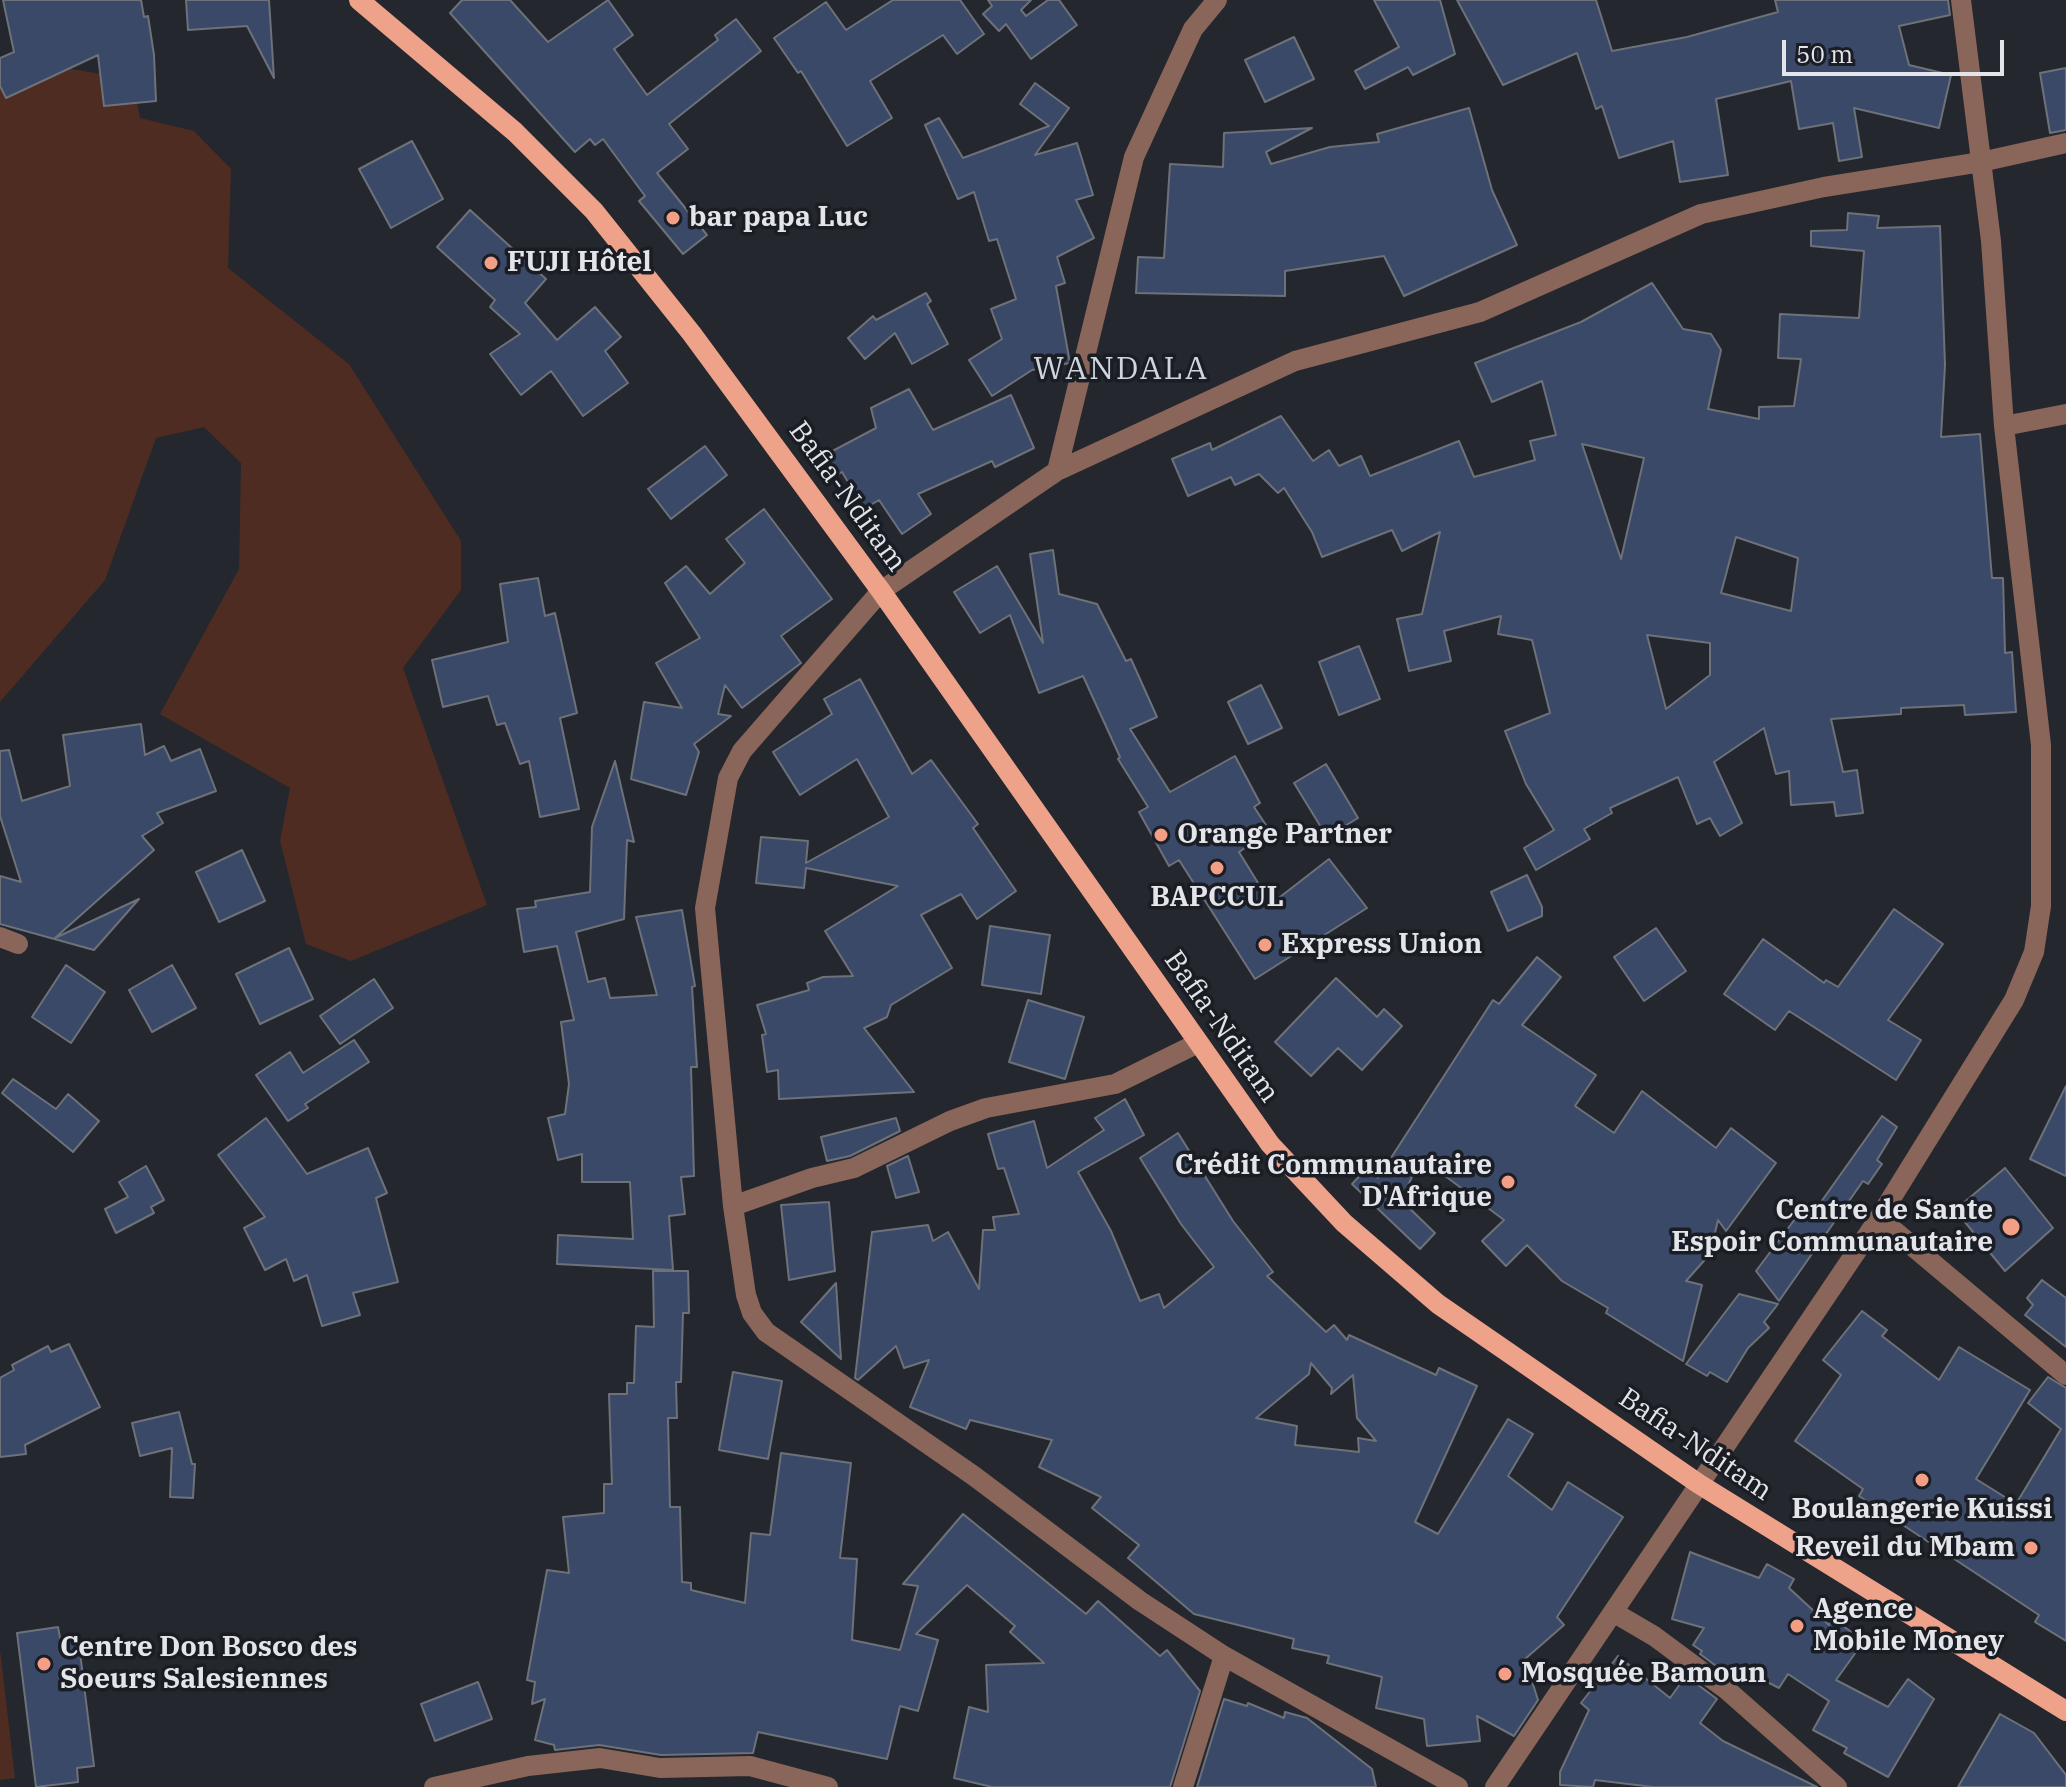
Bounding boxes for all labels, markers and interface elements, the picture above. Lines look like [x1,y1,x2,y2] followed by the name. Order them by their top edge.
[1786,24,2008,74] scale bar
[1796,38,1853,70] text: 50 m
[689,201,868,235] place label: bar papa Luc
[664,209,682,227] marker: bar papa Luc
[507,246,652,280] place label: FUJI Hôtel
[482,254,500,272] marker: FUJI Hôtel
[1033,351,1209,389] district label: WANDALA
[781,415,913,579] street label: Bafia-Nditam
[1177,818,1392,852] place label: Orange Partner
[1152,826,1170,844] marker: Orange Partner
[1208,859,1226,877] marker: BAPCCUL
[1150,881,1284,915] place label: BAPCCUL
[1281,928,1482,962] place label: Express Union
[1256,936,1274,954] marker: Express Union
[1156,945,1286,1109] street label: Bafia-Nditam
[1175,1149,1492,1215] place label: Crédit Communautaire D'Afrique
[1499,1173,1517,1191] marker: Crédit Communautaire D'Afrique
[1671,1194,1993,1260] place label: Centre de Sante Espoir Communautaire
[2000,1216,2022,1238] marker: Centre de Sante Espoir Communautaire
[1612,1382,1778,1508] street label: Bafia-Nditam
[1913,1471,1931,1489] marker: Boulangerie Kuissi
[1792,1493,2052,1527] place label: Boulangerie Kuissi
[1795,1531,2015,1565] place label: Reveil du Mbam
[2022,1539,2040,1557] marker: Reveil du Mbam
[1813,1593,2004,1659] place label: Agence Mobile Money
[1788,1617,1806,1635] marker: Agence Mobile Money
[60,1631,357,1697] place label: Centre Don Bosco des Soeurs Salesiennes
[35,1655,53,1673] marker: Centre Don Bosco des Soeurs Salesiennes
[1521,1657,1766,1691] place label: Mosquée Bamoun
[1496,1665,1514,1683] marker: Mosquée Bamoun

